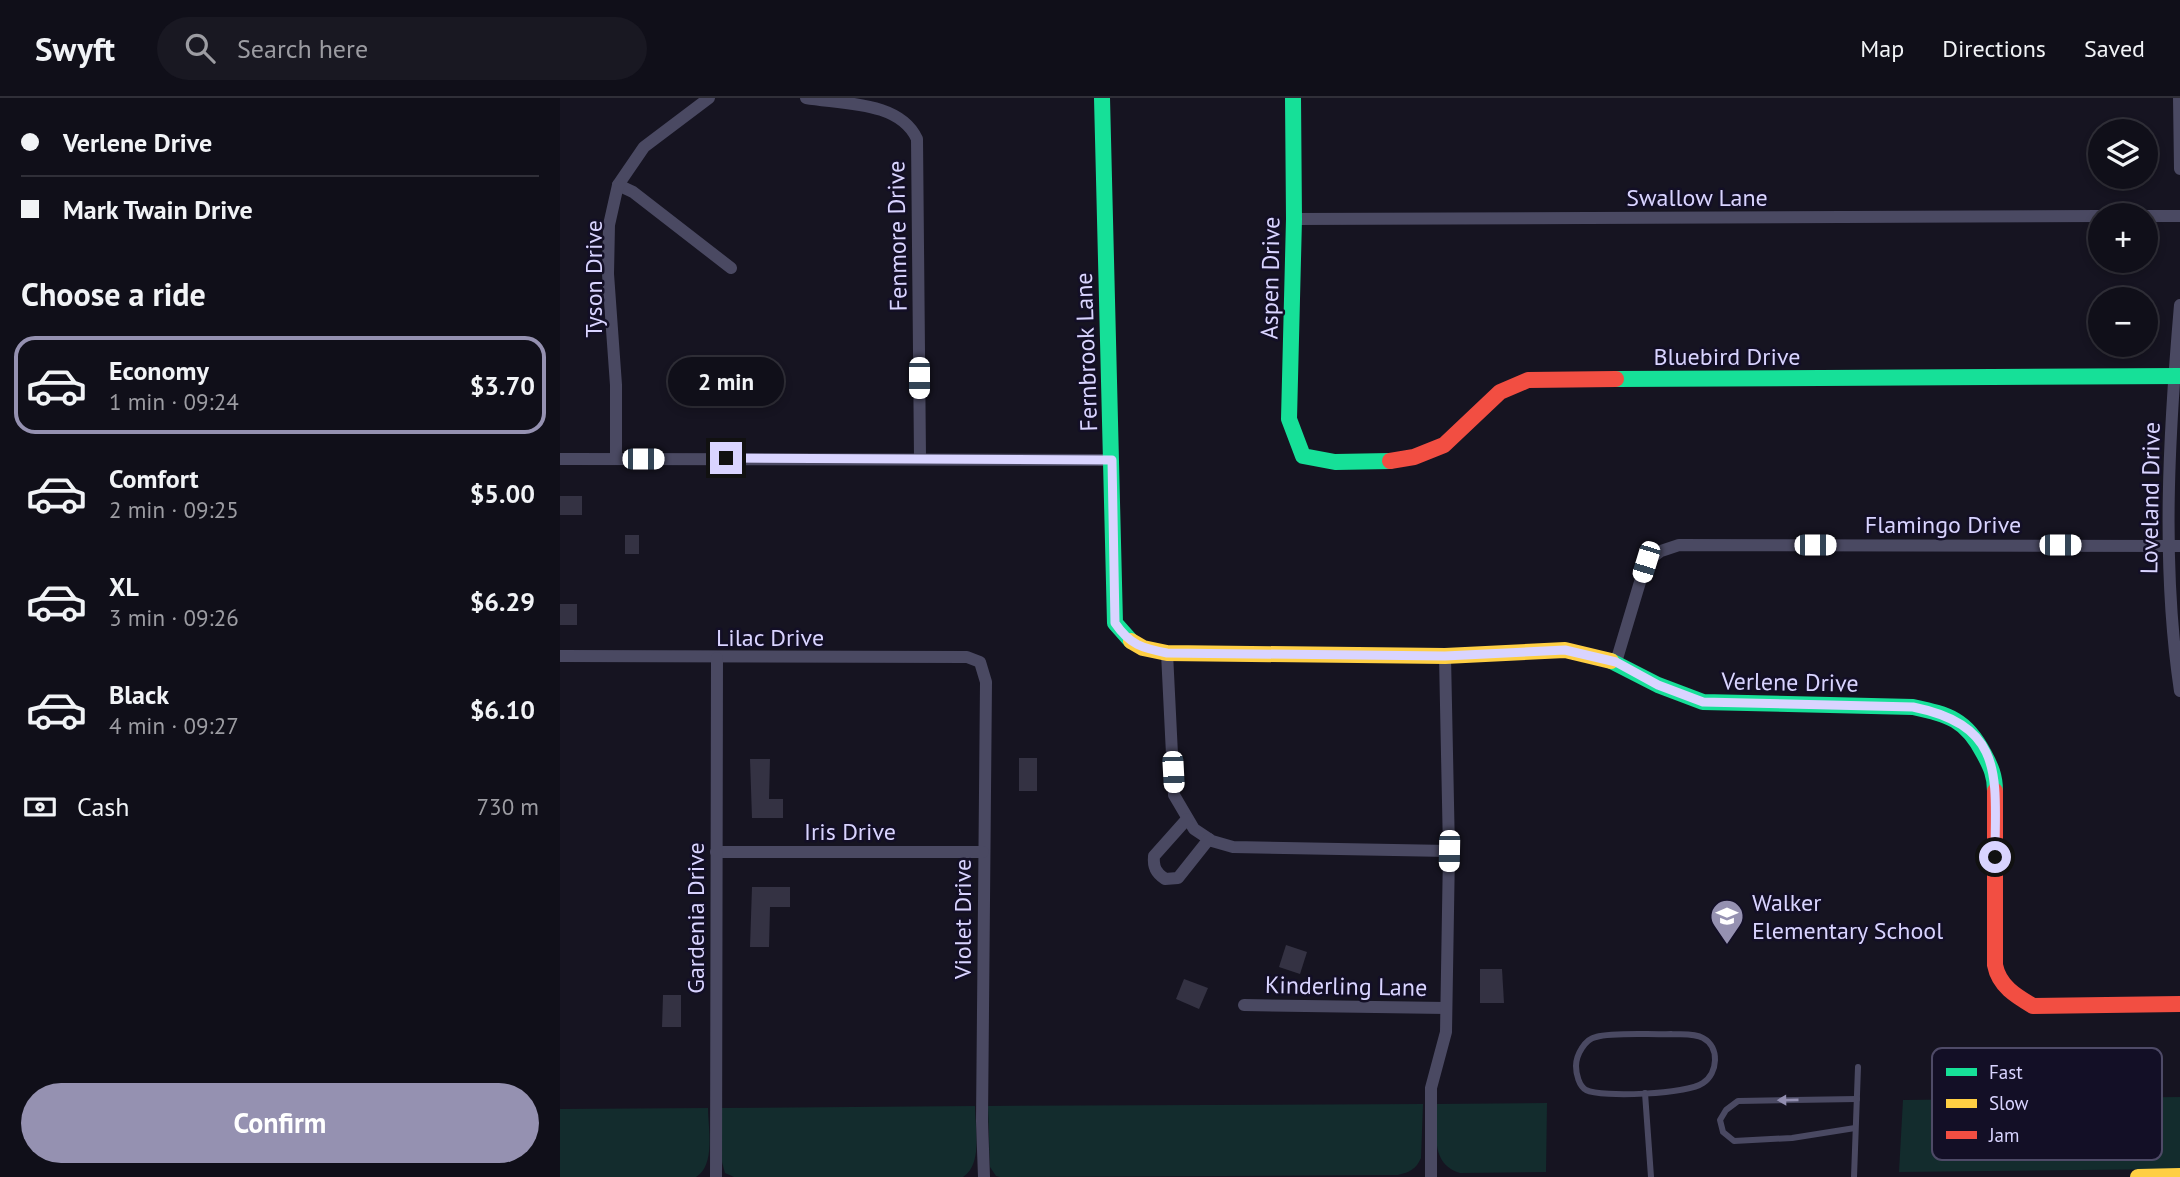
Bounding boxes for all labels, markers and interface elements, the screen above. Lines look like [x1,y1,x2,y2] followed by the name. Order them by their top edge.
[157,17,647,80] search box
[35,27,115,70] text: Swyft
[181,29,219,67] icon: search
[237,32,368,65] text: Search here
[1860,33,1904,64] text: Map
[1942,33,2046,64] text: Directions
[2084,33,2145,64] text: Saved
[2088,119,2158,357] map controls
[2088,119,2158,189] button: layers
[63,126,212,159] text: Verlene Drive
[880,160,914,312] street label: Fenmore Drive
[1626,182,1768,213] street label: Swallow Lane
[63,193,253,226] text: Mark Twain Drive
[2088,203,2158,273] button: +
[1253,216,1287,340] street label: Aspen Drive
[578,220,609,338] street label: Tyson Drive
[1068,272,1104,432] street label: Fernbrook Lane
[21,273,206,315] text: Choose a ride
[2088,287,2158,357] button: −
[1654,341,1800,372] street label: Bluebird Drive
[25,354,88,417] icon: car
[109,354,209,387] text: Economy
[668,356,784,406] callout: 2 min
[909,357,930,399] car
[698,367,754,396] text: 2 min
[470,369,535,402] text: $3.70
[109,387,239,416] text: 1 min · 09:24
[2133,422,2167,574] street label: Loveland Drive
[710,442,742,474] route end
[623,449,665,470] car
[25,462,88,525] icon: car
[109,462,199,495] text: Comfort
[470,477,535,510] text: $5.00
[109,495,239,524] text: 2 min · 09:25
[1865,509,2021,540] street label: Flamingo Drive
[1795,535,1837,556] car
[2040,535,2082,556] car
[1630,539,1663,585] car
[25,570,88,633] icon: car
[109,570,139,603] text: XL
[470,585,535,618] text: $6.29
[109,603,239,632] text: 3 min · 09:26
[716,622,824,653] street label: Lilac Drive
[1720,665,1859,699] street label: Verlene Drive
[25,678,88,741] icon: car
[109,678,169,711] text: Black
[470,693,535,726] text: $6.10
[109,711,239,740] text: 4 min · 09:27
[1162,750,1185,794] car
[21,788,59,826] icon: cash
[77,790,129,823] text: Cash
[477,792,539,821] text: 730 m
[804,816,896,847] street label: Iris Drive
[1439,830,1460,872] car
[1979,841,2011,873] route start
[680,842,711,994] street label: Gardenia Drive
[947,859,978,980] street label: Violet Drive
[1752,887,1943,946] place label: Walker Elementary School
[1708,897,1746,946] school or university icon: Walker Elementary School
[1264,969,1428,1003] street label: Kinderling Lane
[1932,1048,2162,1160] legend
[1989,1060,2023,1084] text: Fast
[21,1083,539,1163] button: Confirm
[1989,1091,2029,1115] text: Slow
[1777,1095,1799,1106] one-way arrow
[1988,1123,2019,1147] text: Jam

